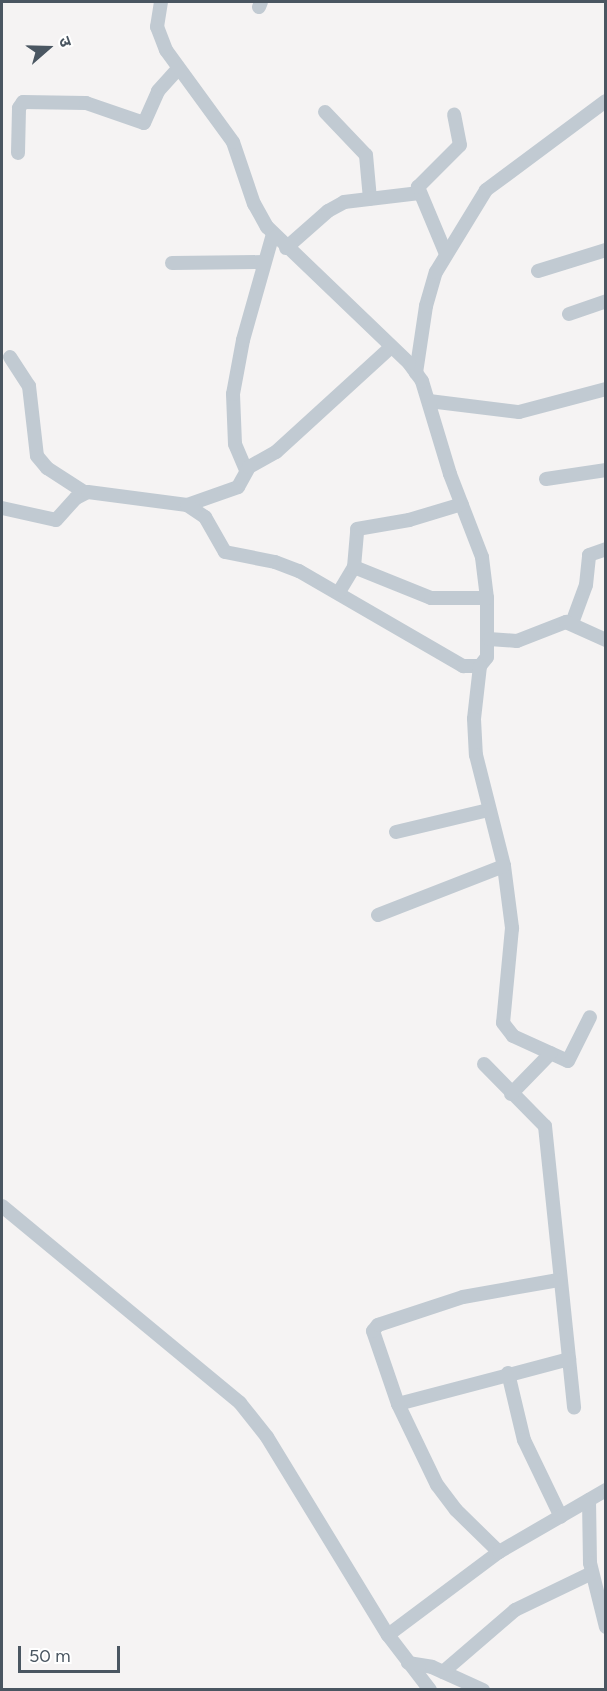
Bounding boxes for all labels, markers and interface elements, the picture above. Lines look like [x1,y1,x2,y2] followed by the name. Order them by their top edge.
[18,18,78,78] north arrow
[55,34,76,49] text: उ
[21,1634,123,1672] scale bar
[29,1645,71,1667] text: 50 m

